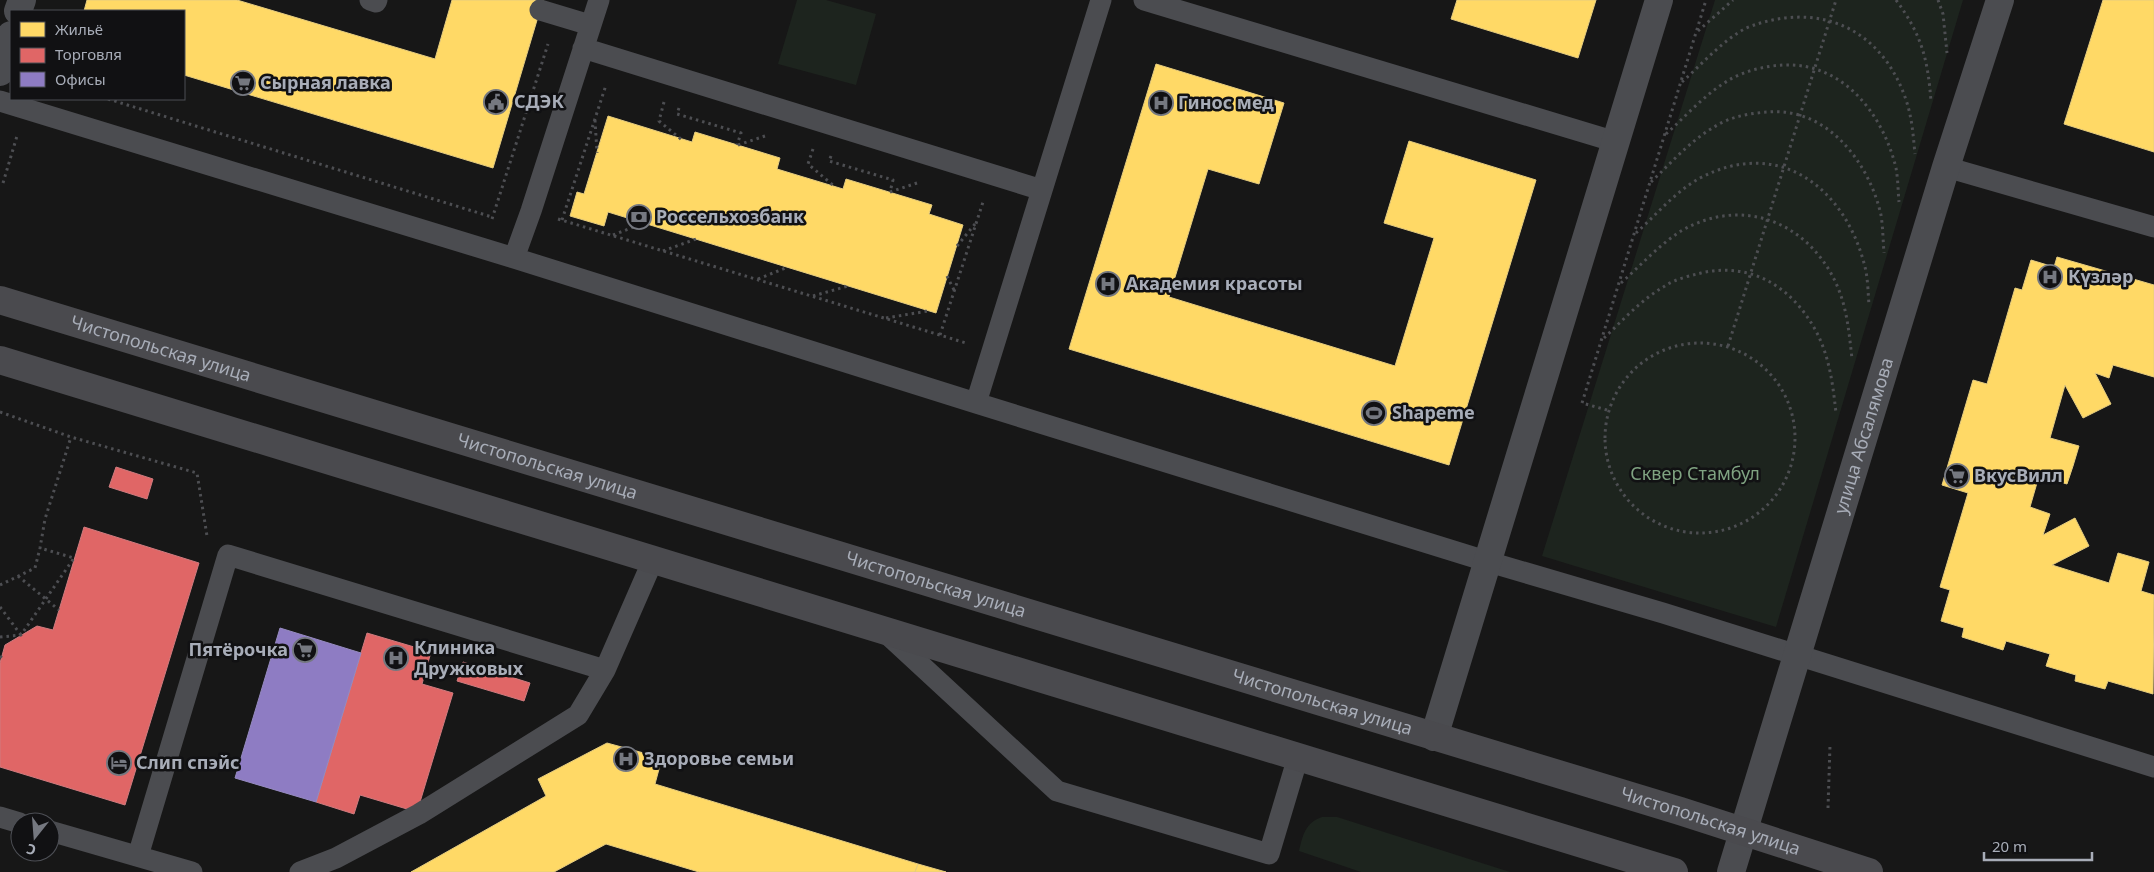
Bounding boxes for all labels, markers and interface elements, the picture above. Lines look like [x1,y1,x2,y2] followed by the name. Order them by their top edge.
[10,10,185,100] legend
[55,19,103,39] text: Жильё
[55,44,122,64] text: Торговля
[55,69,106,89] text: Офисы
[230,70,256,96] supermarket icon: Сырная лавка
[260,70,391,94] place label: Сырная лавка
[483,89,509,115] public building icon: СДЭК
[514,89,564,113] place label: СДЭК
[1148,90,1174,116] hospital icon: Гинос мед
[1178,90,1274,114] place label: Гинос мед
[626,204,652,230] bank icon: Россельхозбанк
[656,204,804,228] place label: Россельхозбанк
[2037,264,2063,290] hospital icon: Күзләр
[2068,264,2133,288] place label: Күзләр
[1095,271,1121,297] hospital icon: Академия красоты
[1126,271,1303,295] place label: Академия красоты
[68,309,254,387] street label: Чистопольская улица
[1828,354,1898,517] street label: улица Абсалямова
[1361,400,1387,426] sports icon: Shapeme
[1392,400,1475,424] place label: Shapeme
[454,427,641,504] street label: Чистопольская улица
[1630,461,1760,485] park label: Сквер Стамбул
[1944,463,1970,489] supermarket icon: ВкусВилл
[1974,463,2063,487] place label: ВкусВилл
[843,545,1029,622] street label: Чистопольская улица
[414,635,524,680] place label: Клиника Дружковых
[189,637,288,661] place label: Пятёрочка
[292,637,318,663] supermarket icon: Пятёрочка
[383,645,409,671] hospital icon: Клиника Дружковых
[1229,662,1416,740] street label: Чистопольская улица
[613,746,639,772] hospital icon: Здоровье семьи
[644,746,794,770] place label: Здоровье семьи
[106,750,132,776] hotel icon: Слип спэйс
[136,750,239,774] place label: Слип спэйс
[1618,781,1804,860] street label: Чистопольская улица
[10,812,60,862] north arrow
[1984,830,2092,862] scale bar
[1992,836,2027,856] text: 20 m
[24,840,38,860] text: С

